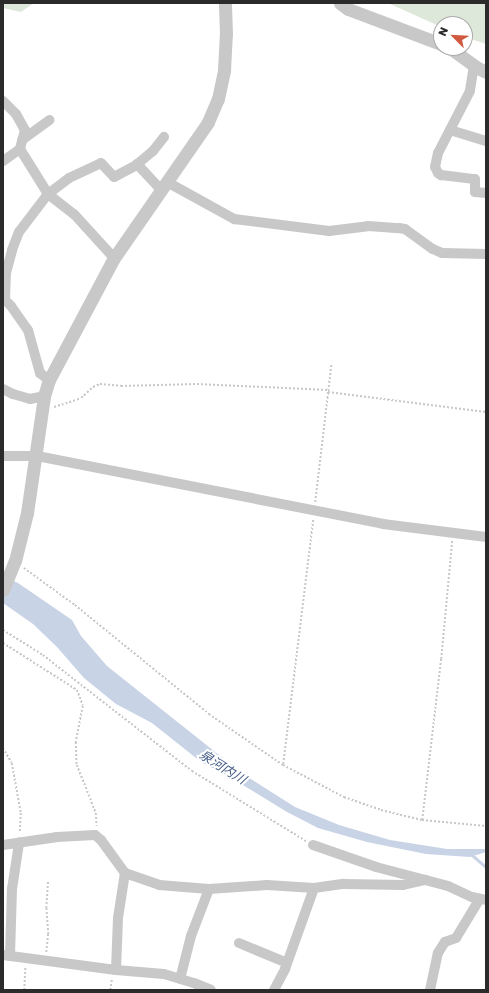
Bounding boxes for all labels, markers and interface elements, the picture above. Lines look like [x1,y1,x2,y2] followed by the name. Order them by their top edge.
[433,16,473,56] north arrow
[435,25,450,38] text: N
[197,747,249,787] water label: 泉河内川

